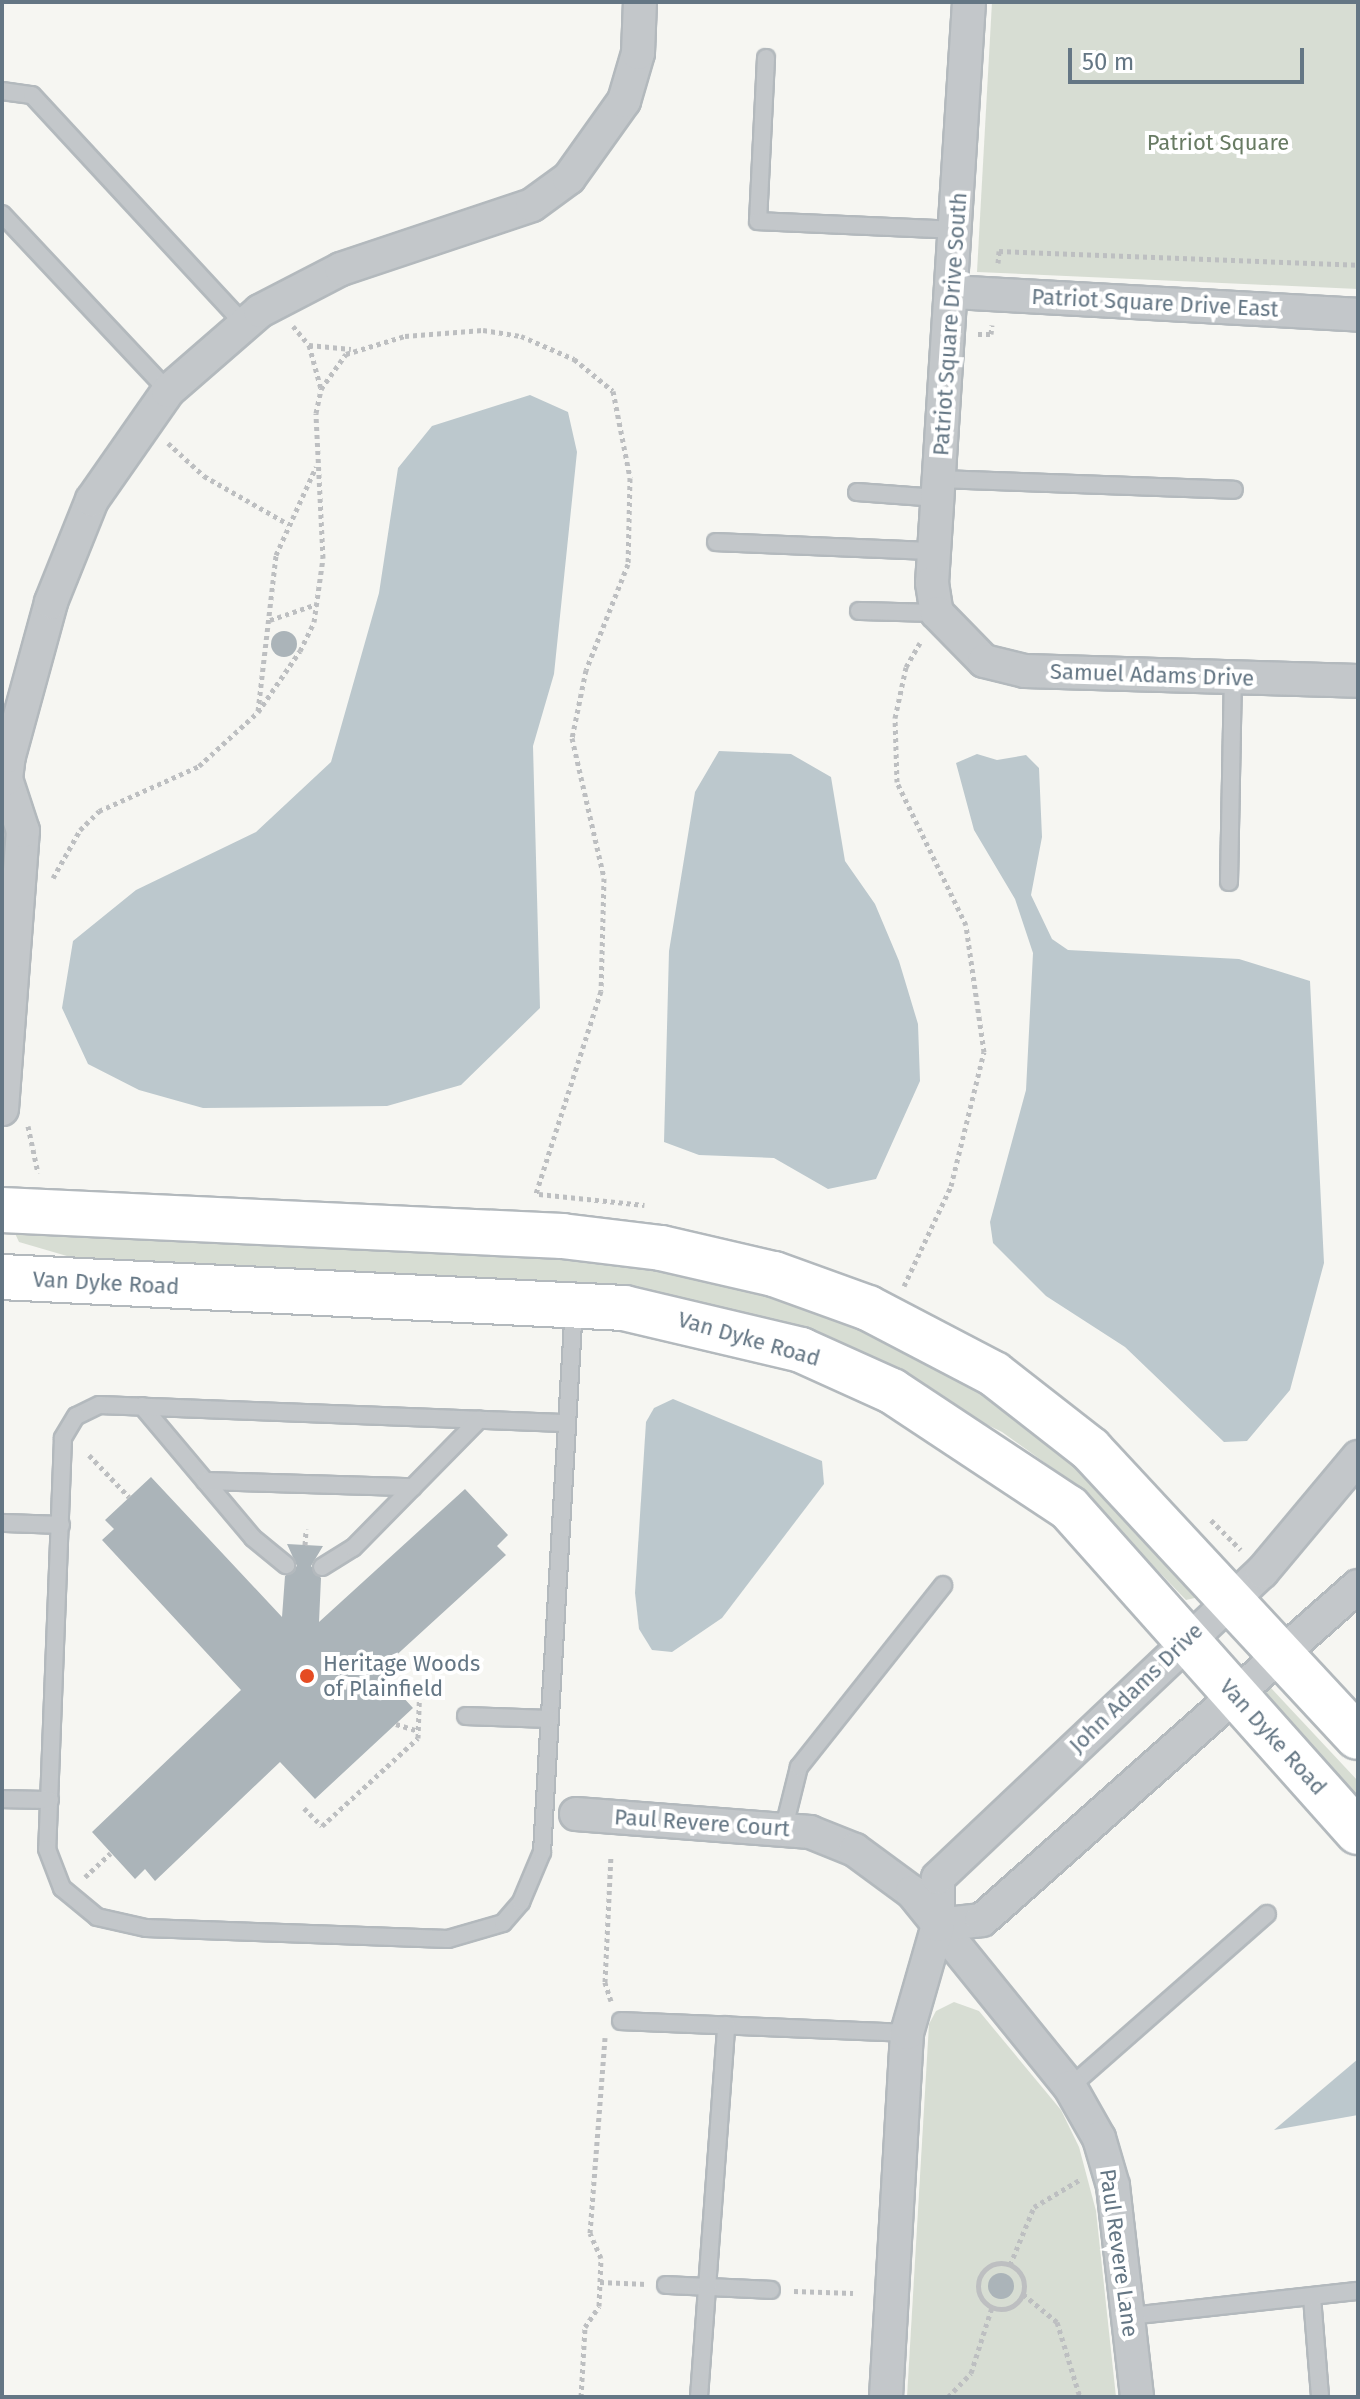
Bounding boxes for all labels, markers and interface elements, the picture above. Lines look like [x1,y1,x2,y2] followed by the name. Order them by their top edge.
[1072,32,1308,82] scale bar
[1082,48,1134,76] text: 50 m
[1147,130,1289,156] park label: Patriot Square
[928,191,972,457] street label: Patriot Square Drive South
[1031,283,1279,323] street label: Patriot Square Drive East
[1050,658,1254,692] street label: Samuel Adams Drive
[32,1266,180,1300] street label: Van Dyke Road
[675,1306,823,1372] street label: Van Dyke Road
[1064,1618,1208,1758] street label: John Adams Drive
[323,1650,480,1702] place label: Heritage Woods of Plainfield
[298,1667,316,1685] marker: Heritage Woods of Plainfield
[1214,1674,1332,1800] street label: Van Dyke Road
[613,1804,791,1842] street label: Paul Revere Court
[1094,2167,1144,2339] street label: Paul Revere Lane

